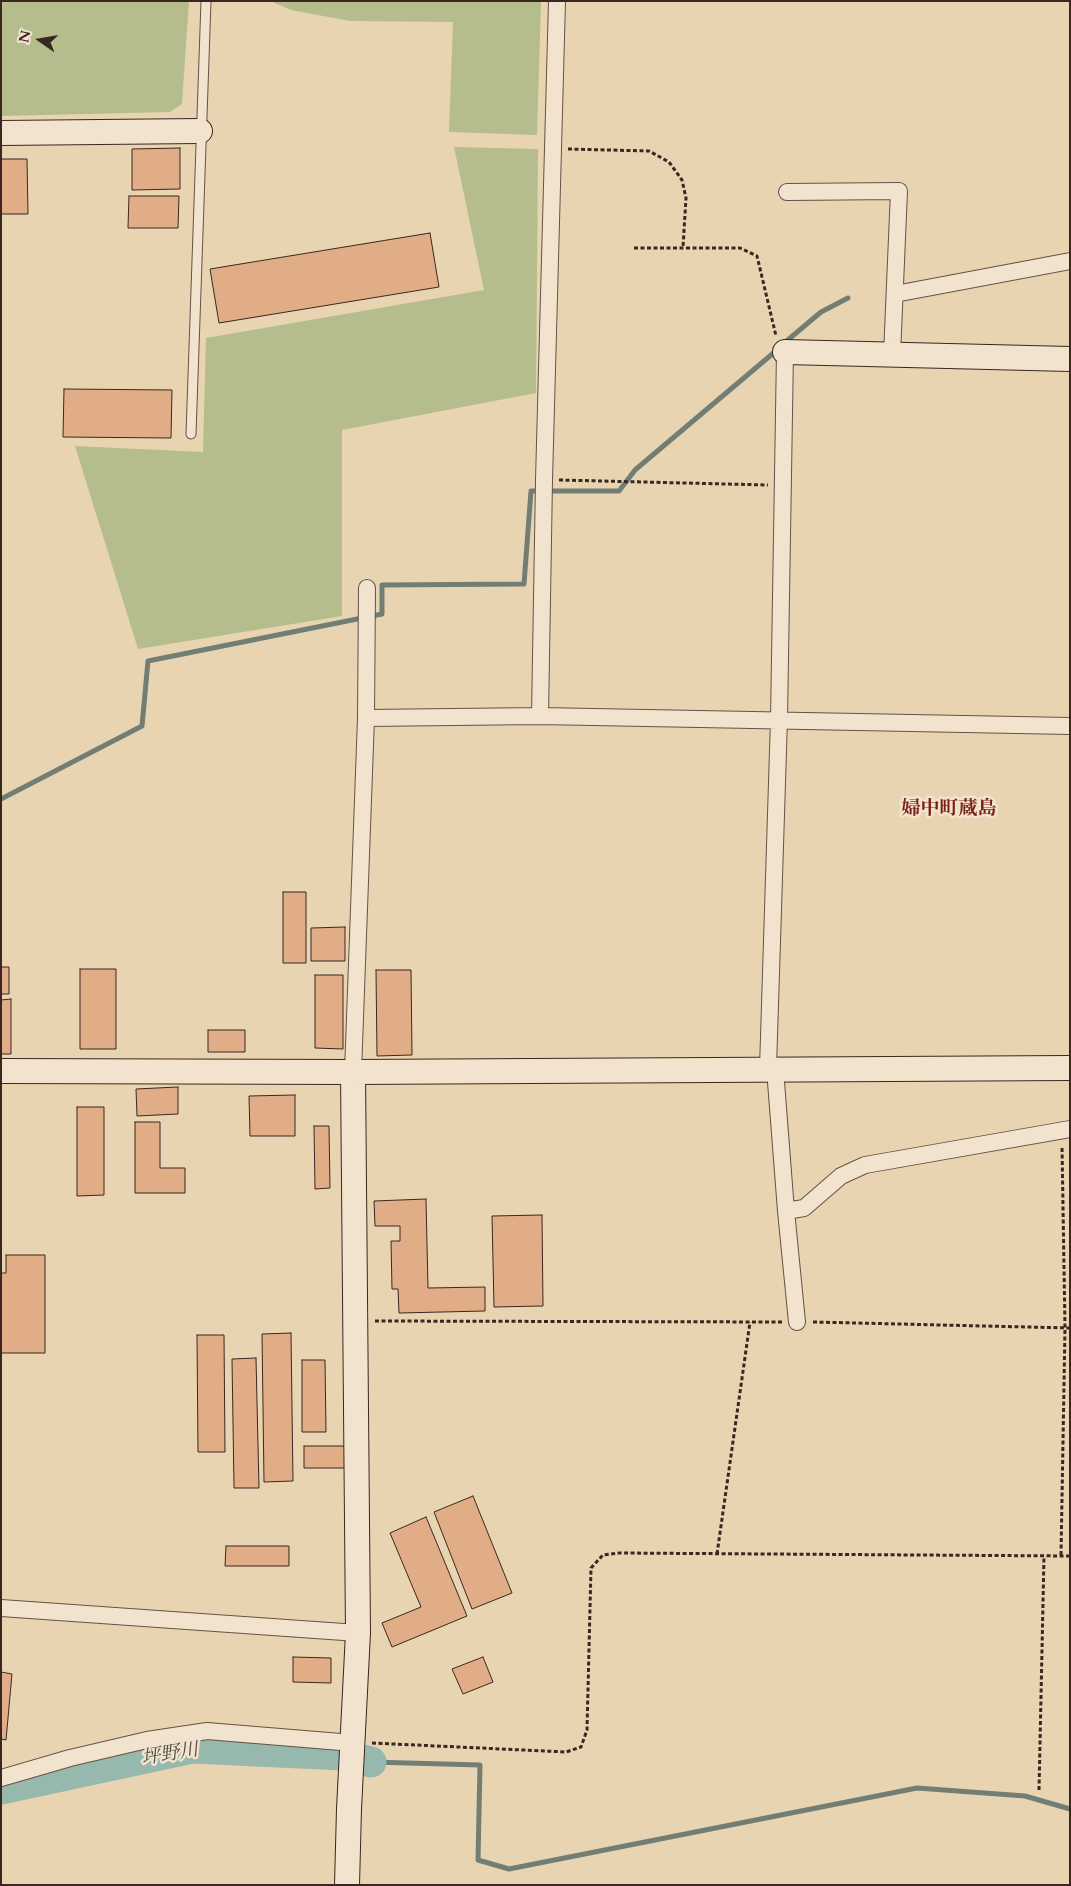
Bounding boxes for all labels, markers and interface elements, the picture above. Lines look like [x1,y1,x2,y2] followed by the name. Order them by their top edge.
[15,15,65,65] north arrow
[14,28,36,45] text: N
[902,799,996,821] district label: 婦中町蔵島
[140,1739,200,1771] water label: 坪野川

